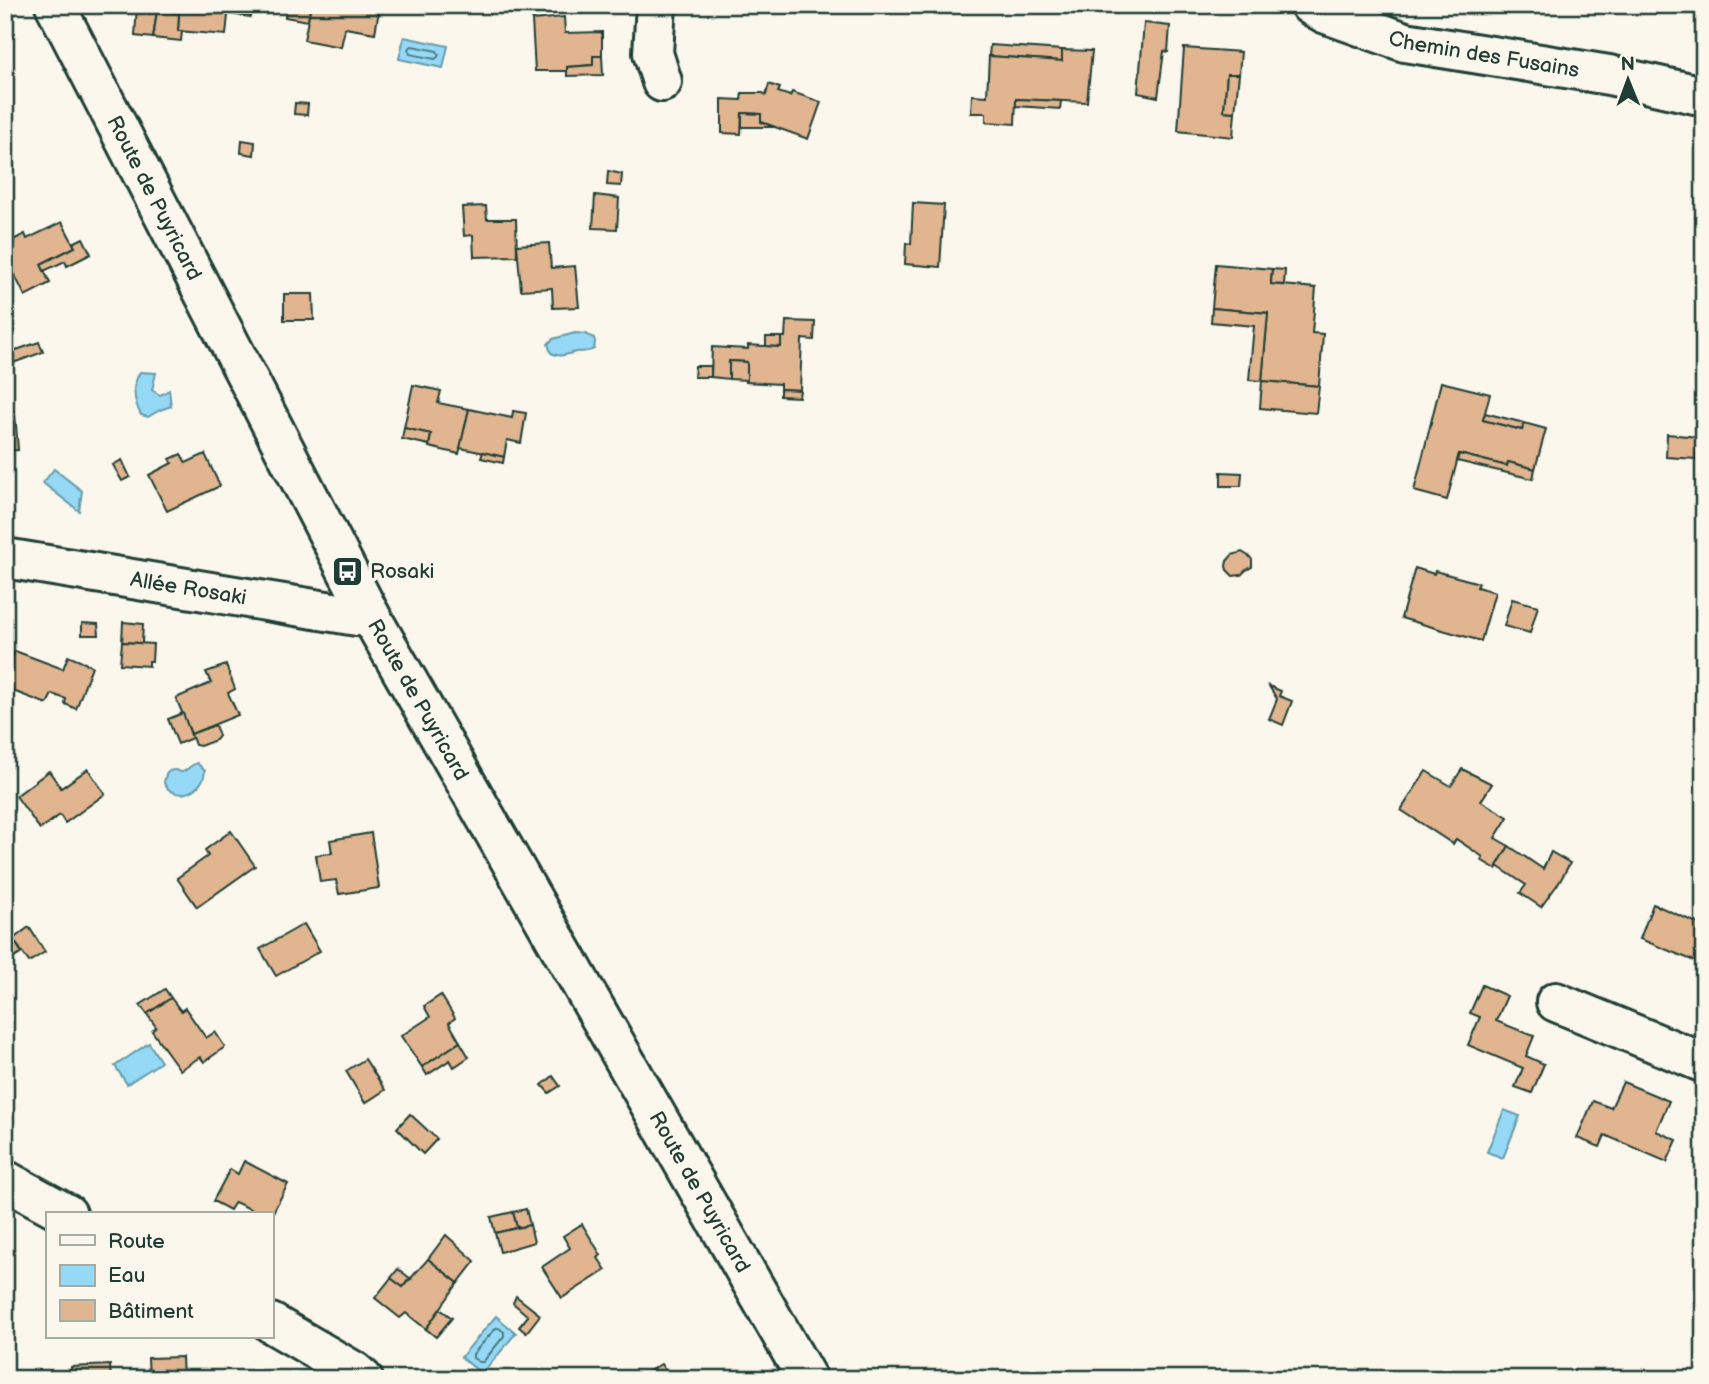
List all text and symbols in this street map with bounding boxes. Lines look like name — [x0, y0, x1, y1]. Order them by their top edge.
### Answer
street label: Chemin des Fusains — [1385, 25, 1581, 83]
north arrow — [1594, 46, 1664, 116]
text: N — [1620, 53, 1635, 76]
street label: Route de Puyricard — [101, 112, 207, 285]
bus stop icon: Rosaki — [330, 554, 364, 588]
place label: Rosaki — [370, 559, 434, 584]
street label: Allée Rosaki — [129, 567, 248, 611]
street label: Route de Puyricard — [362, 615, 474, 785]
street label: Route de Puyricard — [644, 1107, 755, 1277]
legend — [46, 1212, 273, 1338]
text: Route — [108, 1229, 165, 1254]
text: Eau — [108, 1263, 145, 1288]
text: Bâtiment — [108, 1299, 194, 1324]

